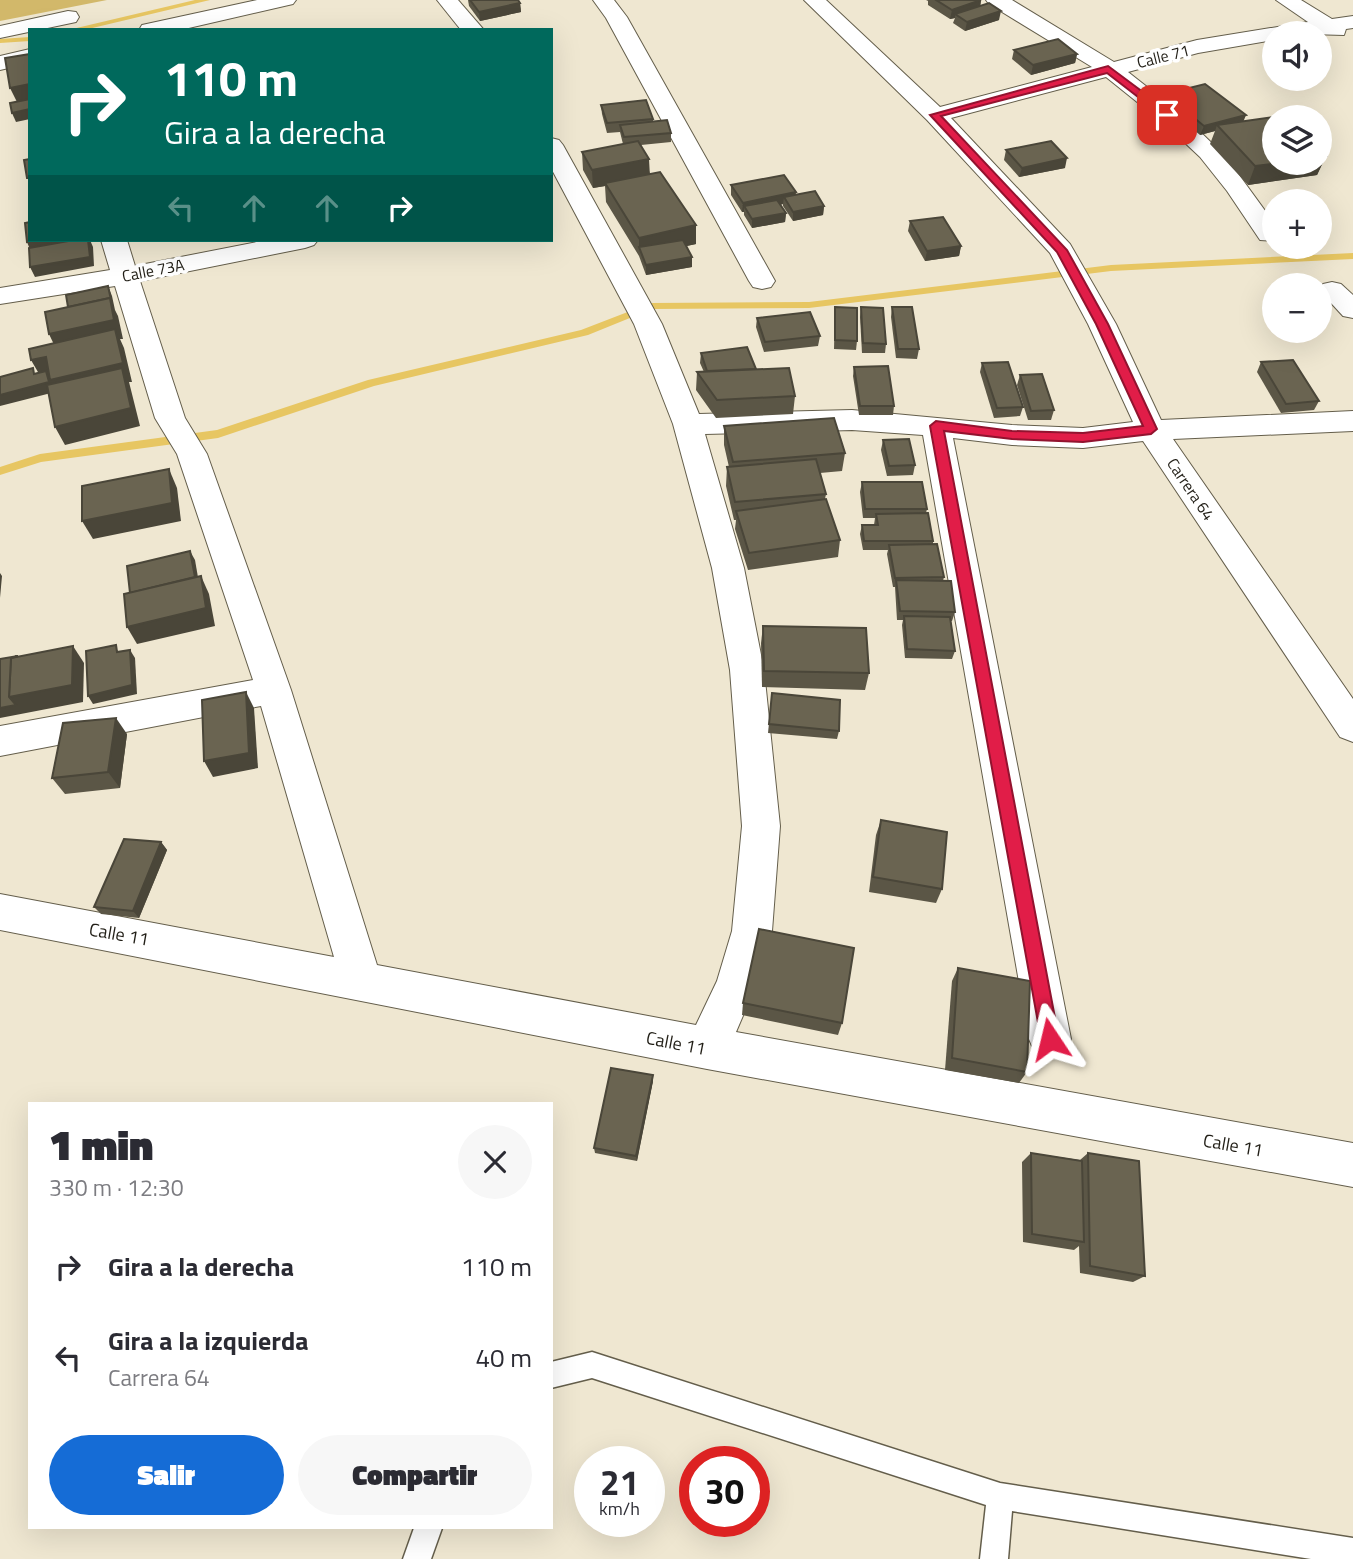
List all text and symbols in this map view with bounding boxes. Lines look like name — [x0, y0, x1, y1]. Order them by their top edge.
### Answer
map controls — [1262, 21, 1332, 343]
button: sound — [1262, 21, 1332, 91]
street label: Calle 71 — [1134, 38, 1192, 74]
text: 110 m — [164, 40, 298, 115]
icon: right — [49, 56, 140, 147]
pin — [1137, 85, 1197, 145]
icon: arrive — [1148, 96, 1186, 134]
button: layers — [1262, 105, 1332, 175]
text: Gira a la derecha — [164, 108, 386, 156]
icon: left — [162, 189, 200, 227]
icon: ahead — [235, 189, 273, 227]
icon: ahead — [308, 189, 346, 227]
icon: right — [381, 189, 419, 227]
button: + — [1262, 189, 1332, 259]
street label: Calle 73A — [120, 252, 187, 288]
button: − — [1262, 273, 1332, 343]
street label: Carrera 64 — [1161, 453, 1221, 525]
street label: Calle 11 — [87, 915, 151, 953]
position arrow — [1013, 1002, 1087, 1076]
street label: Calle 11 — [644, 1024, 708, 1062]
text: 1 min — [49, 1112, 153, 1176]
button: close — [458, 1125, 532, 1199]
street label: Calle 11 — [1201, 1126, 1265, 1164]
text: 330 m · 12:30 — [49, 1170, 184, 1205]
text: Gira a la derecha — [108, 1247, 294, 1286]
text: 110 m — [461, 1247, 532, 1286]
icon: right — [49, 1248, 87, 1286]
text: Gira a la izquierda — [108, 1321, 309, 1360]
text: 40 m — [475, 1338, 532, 1377]
icon: left — [49, 1339, 87, 1377]
text: Carrera 64 — [108, 1360, 210, 1395]
button: Salir — [49, 1435, 284, 1515]
button: Compartir — [298, 1435, 532, 1515]
speed limit sign: 30 — [679, 1446, 770, 1537]
text: 21 — [600, 1455, 639, 1509]
text: km/h — [599, 1495, 640, 1522]

